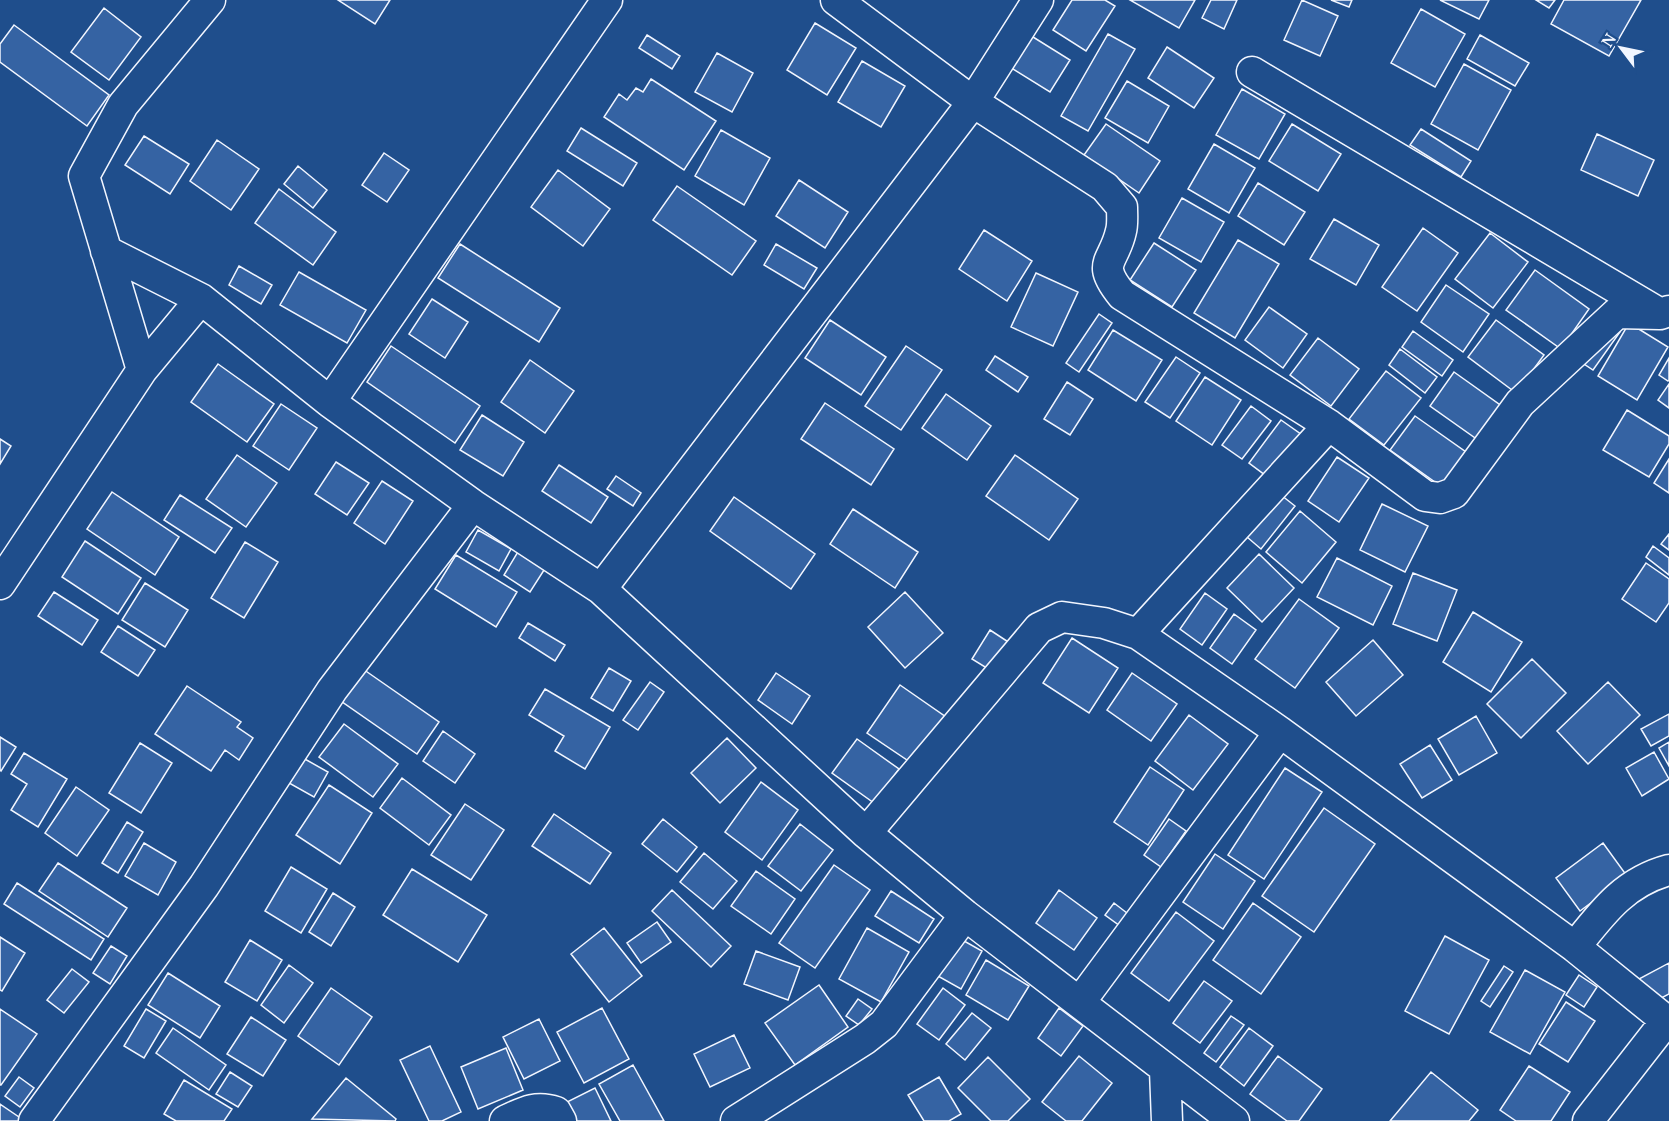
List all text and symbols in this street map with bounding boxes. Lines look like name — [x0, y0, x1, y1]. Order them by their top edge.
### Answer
north arrow — [1591, 18, 1651, 78]
text: N — [1596, 29, 1621, 51]

